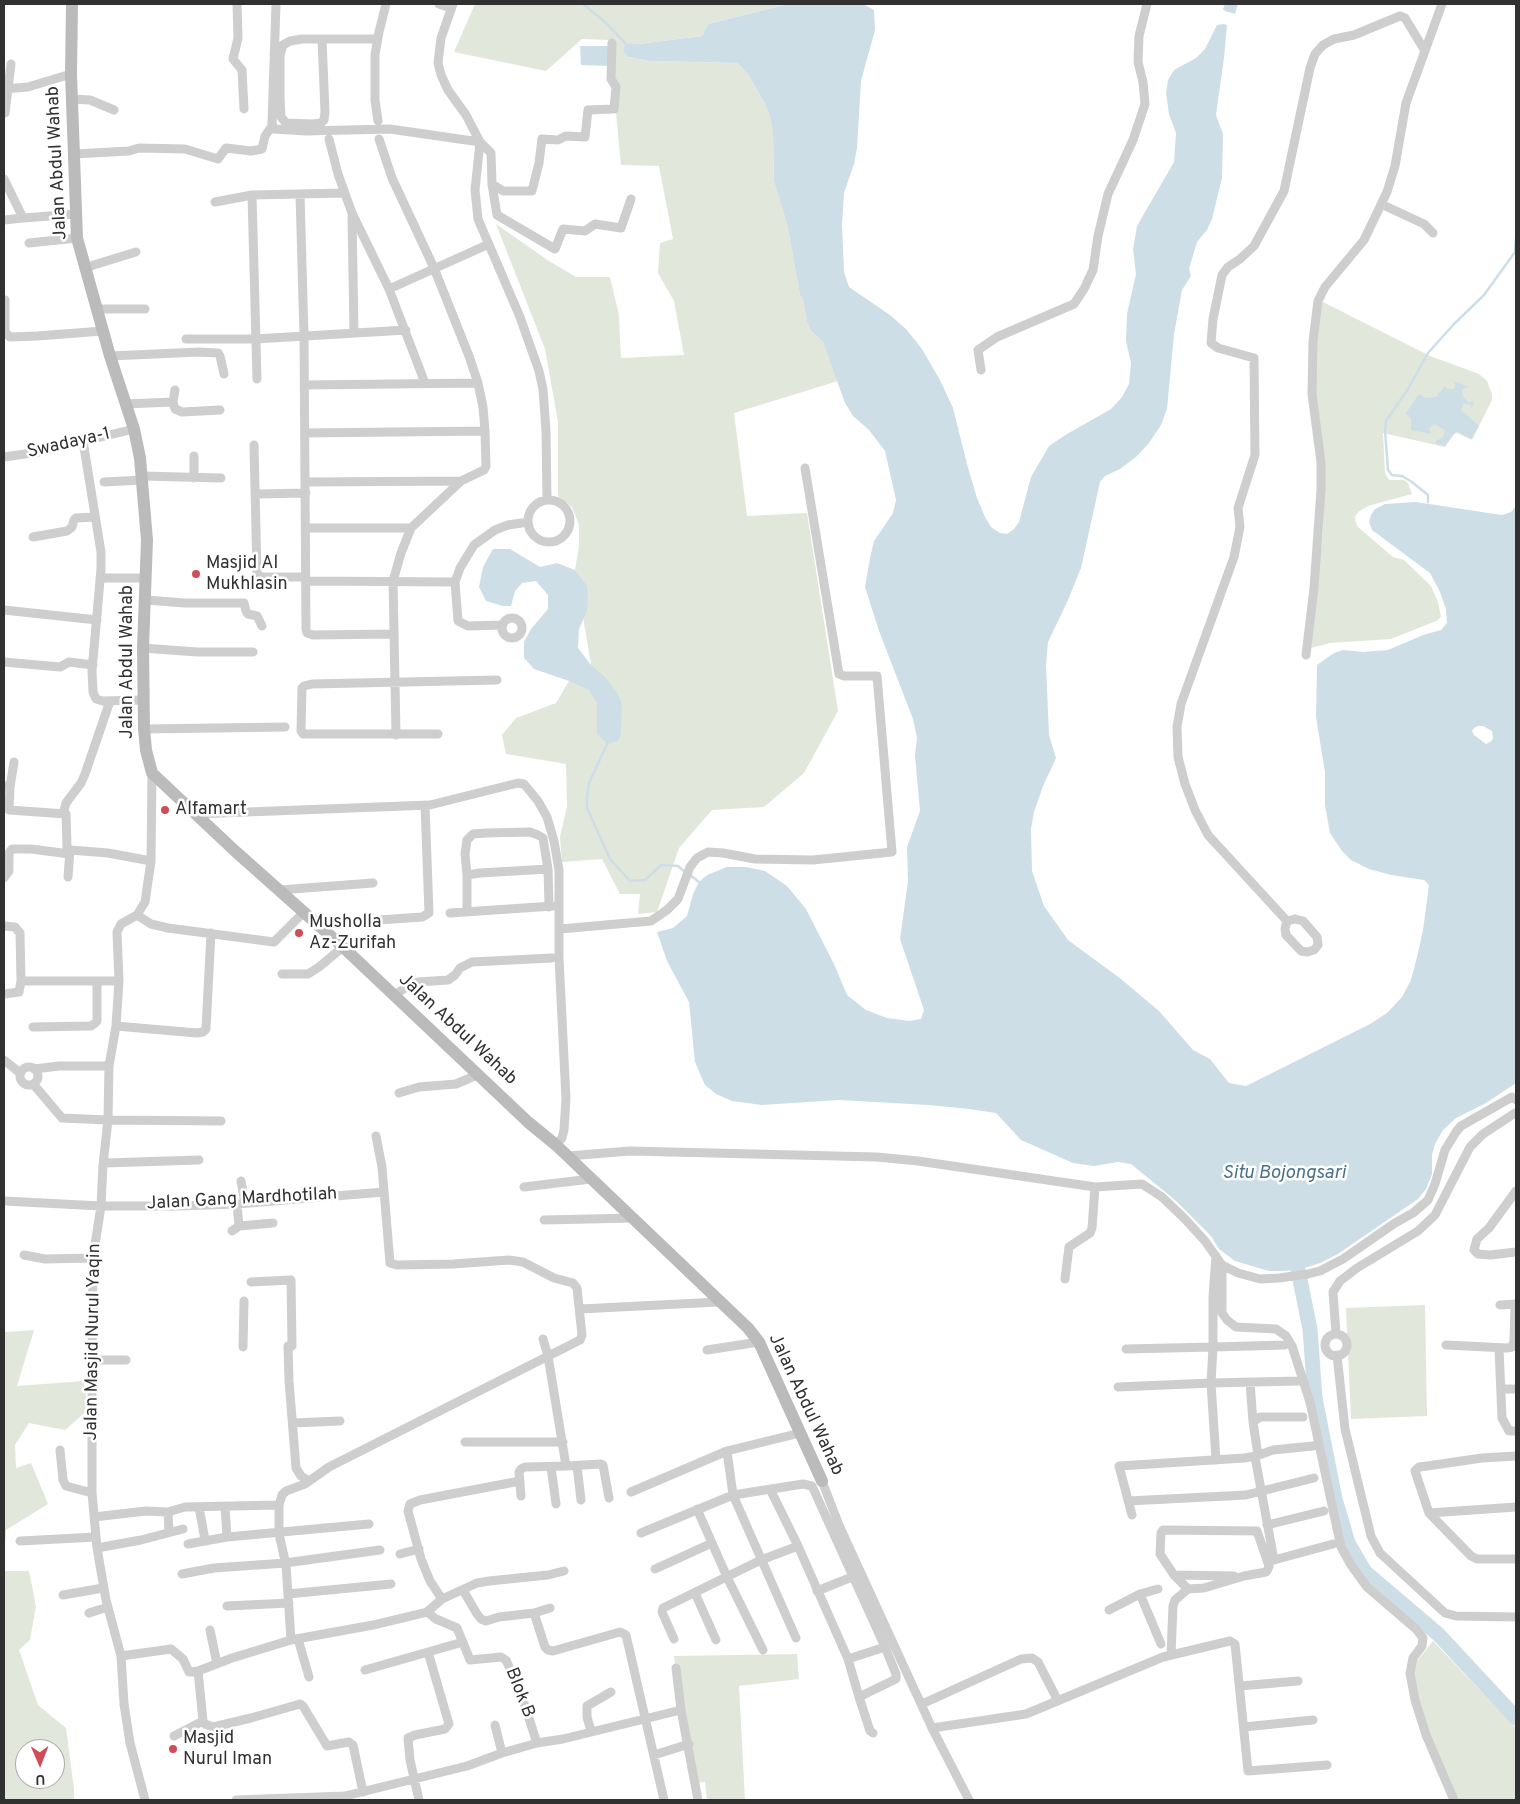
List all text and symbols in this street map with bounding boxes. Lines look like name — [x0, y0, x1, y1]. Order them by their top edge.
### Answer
street label: Jalan Abdul Wahab — [43, 86, 73, 240]
street label: Swadaya-1 — [25, 424, 113, 464]
place label: Masjid Al Mukhlasin — [206, 553, 288, 596]
marker: Masjid Al Mukhlasin — [190, 568, 202, 580]
street label: Jalan Abdul Wahab — [117, 585, 139, 739]
place label: Alfamart — [175, 799, 247, 821]
marker: Alfamart — [159, 804, 171, 816]
place label: Musholla Az-Zurifah — [309, 912, 396, 954]
marker: Musholla Az-Zurifah — [293, 927, 305, 939]
street label: Jalan Abdul Wahab — [393, 970, 521, 1090]
water label: Situ Bojongsari — [1222, 1163, 1346, 1185]
street label: Jalan Gang Mardhotilah — [146, 1184, 338, 1216]
street label: Jalan Masjid Nurul Yaqin — [81, 1243, 107, 1441]
street label: Jalan Abdul Wahab — [763, 1331, 847, 1479]
street label: Blok B — [500, 1665, 538, 1721]
place label: Masjid Nurul Iman — [183, 1728, 272, 1770]
north arrow — [15, 1739, 65, 1789]
marker: Masjid Nurul Iman — [167, 1743, 179, 1755]
text: U — [35, 1770, 45, 1787]

